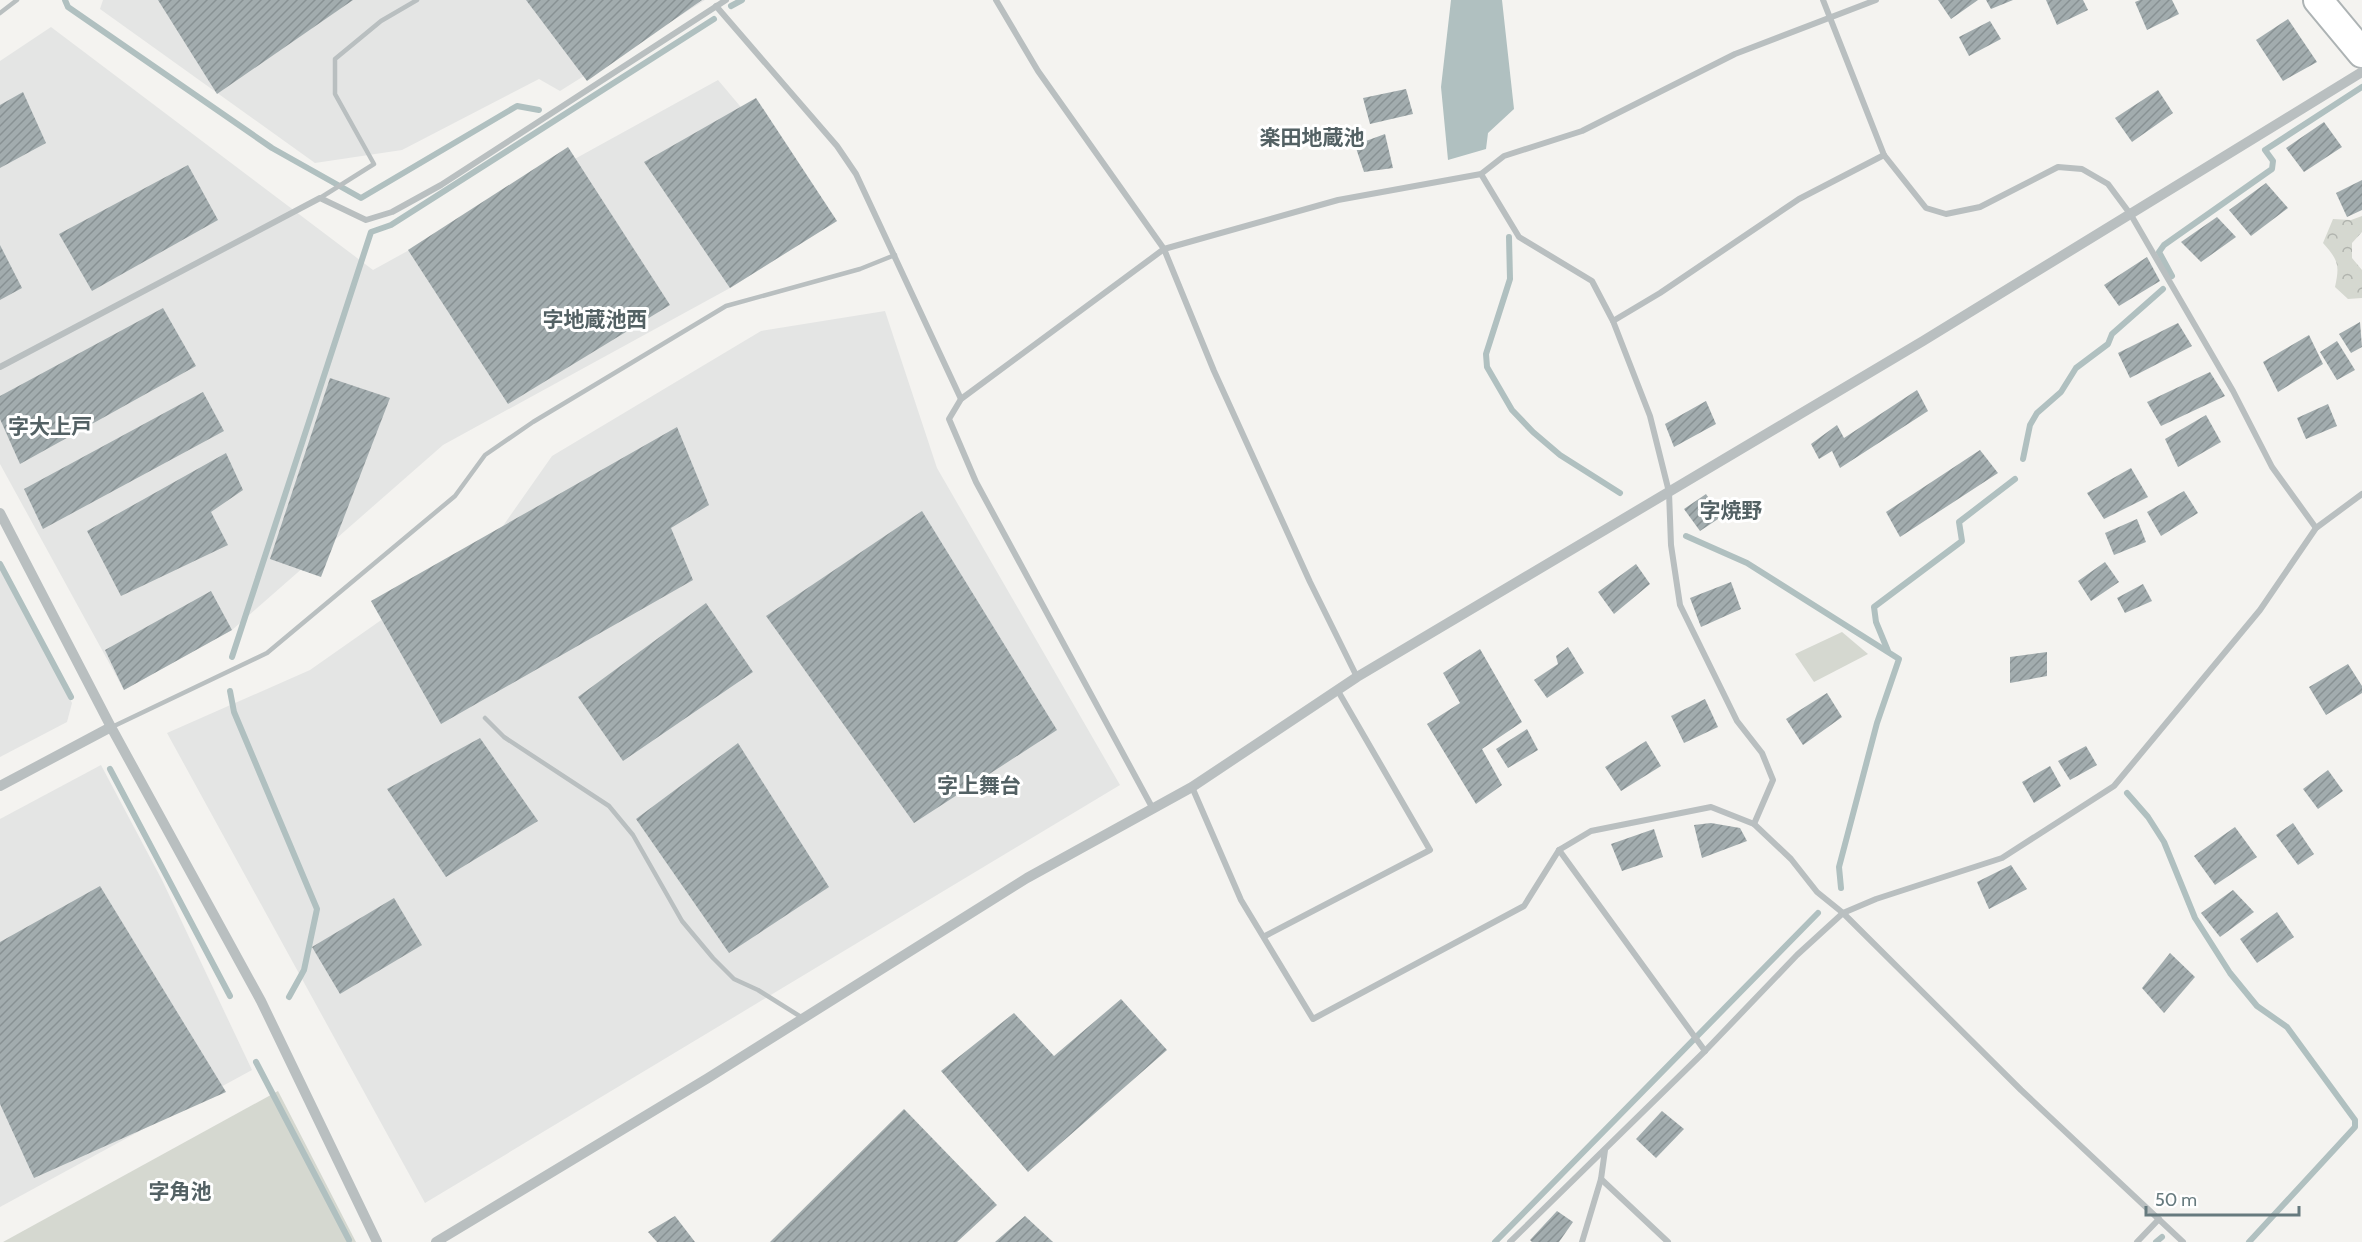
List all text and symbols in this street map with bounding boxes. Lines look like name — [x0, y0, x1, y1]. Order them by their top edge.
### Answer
district label: 楽田地蔵池 — [1260, 125, 1365, 150]
district label: 字地蔵池西 — [543, 307, 648, 332]
district label: 字大上戸 — [8, 414, 92, 439]
district label: 字焼野 — [1700, 498, 1763, 523]
district label: 字上舞台 — [937, 773, 1021, 798]
district label: 字角池 — [149, 1179, 212, 1204]
scale bar — [2146, 1179, 2299, 1217]
text: 50 m — [2155, 1189, 2197, 1211]

